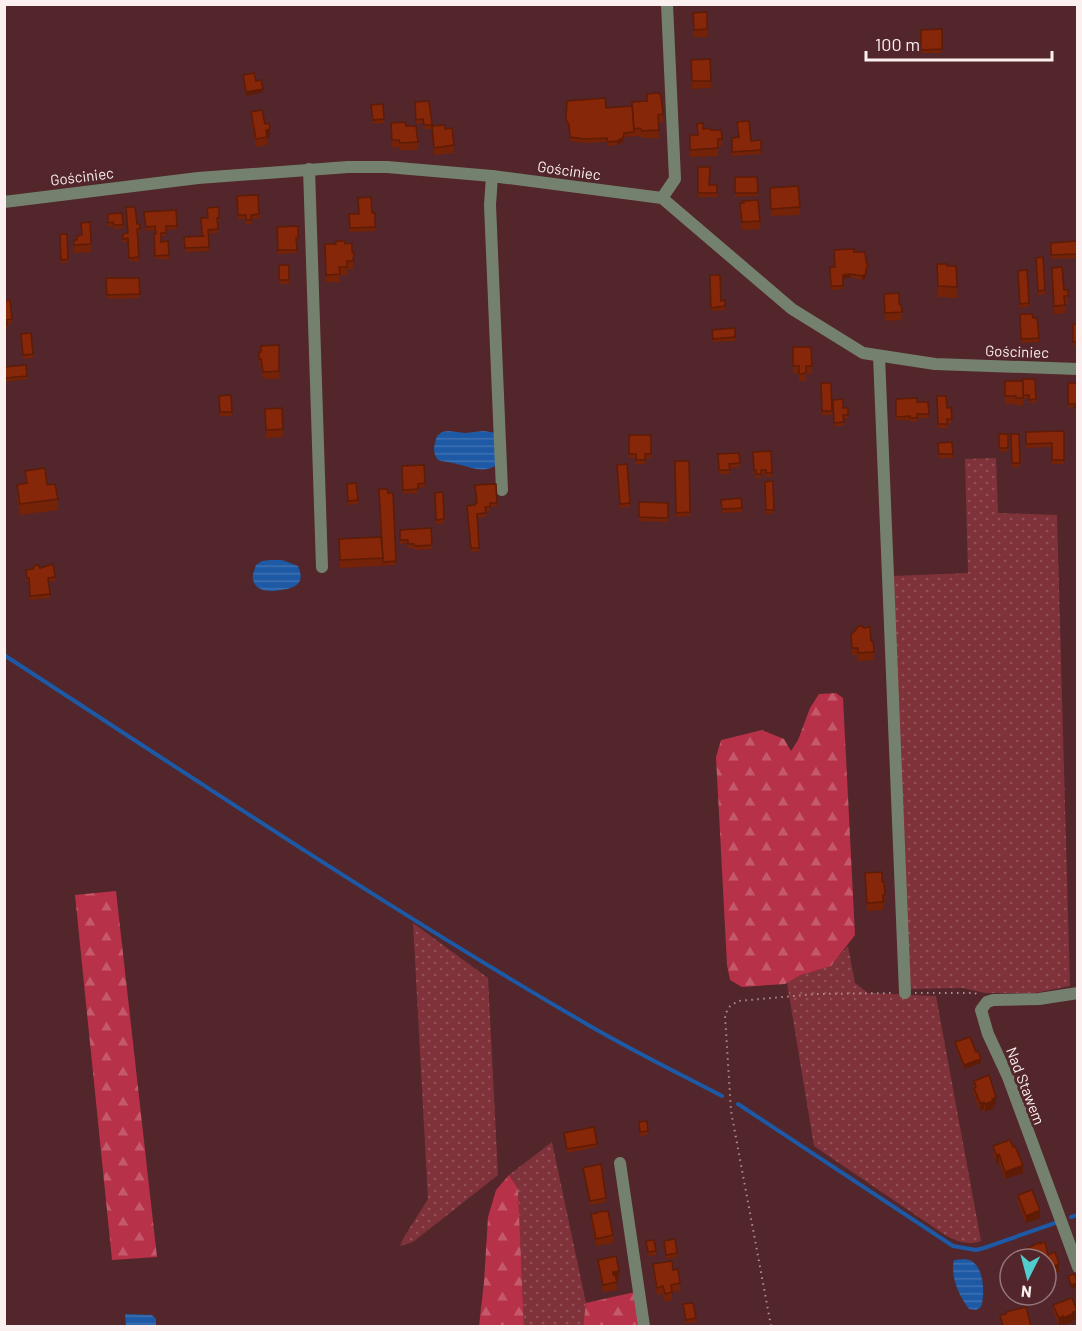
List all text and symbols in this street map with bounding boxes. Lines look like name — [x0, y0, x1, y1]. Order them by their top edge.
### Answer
scale bar — [866, 24, 1052, 62]
text: 100 m — [875, 33, 920, 55]
street label: Gościniec — [536, 157, 602, 183]
street label: Gościniec — [49, 163, 115, 189]
street label: Gościniec — [985, 341, 1049, 361]
street label: Nad Stawem — [1003, 1044, 1049, 1127]
north arrow — [998, 1247, 1058, 1307]
text: N — [1020, 1282, 1033, 1302]

